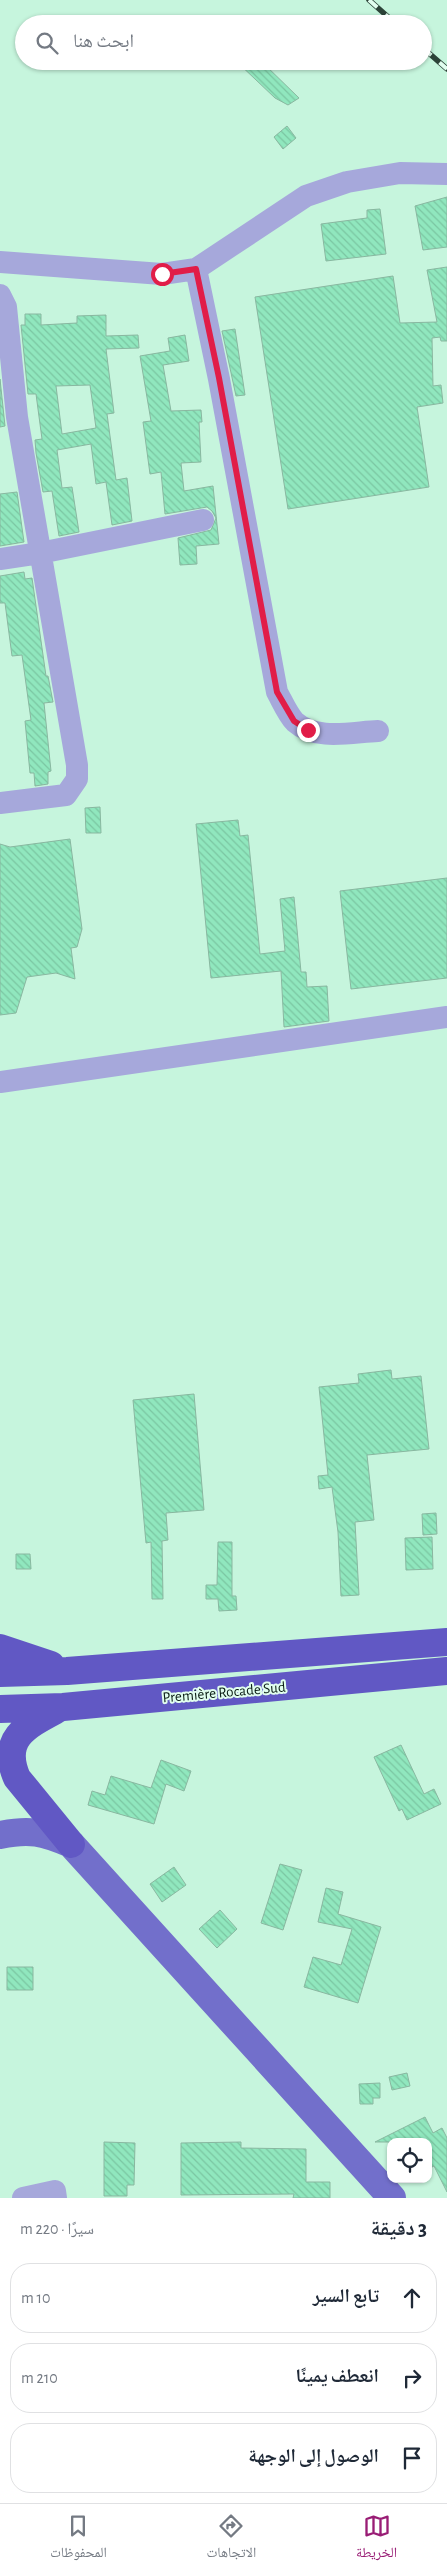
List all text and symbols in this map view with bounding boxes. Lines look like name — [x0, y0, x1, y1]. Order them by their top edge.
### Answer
search box — [15, 15, 432, 70]
icon: search — [33, 29, 61, 57]
text: ابحث هنا — [73, 32, 134, 51]
route start — [151, 263, 174, 286]
route end — [297, 719, 320, 742]
street label: Première Rocade Sud — [162, 1680, 286, 1705]
map controls — [387, 2138, 432, 2183]
button: locate — [387, 2138, 432, 2183]
text: 3 دقيقة — [371, 2218, 427, 2239]
text: سيرًا · 220 m — [20, 2221, 94, 2237]
icon: ahead — [398, 2284, 426, 2312]
text: تابع السير — [313, 2287, 379, 2306]
text: 10 m — [21, 2290, 50, 2306]
icon: right — [398, 2364, 426, 2392]
text: انعطف يمينًا — [296, 2367, 379, 2386]
text: 210 m — [21, 2370, 58, 2386]
icon: arrive — [398, 2444, 426, 2472]
text: الوصول إلى الوجهة — [248, 2447, 379, 2466]
tab: المحفوظات — [50, 2512, 107, 2566]
tab: الاتجاهات — [207, 2512, 256, 2566]
tab: الخريطة — [356, 2512, 397, 2566]

